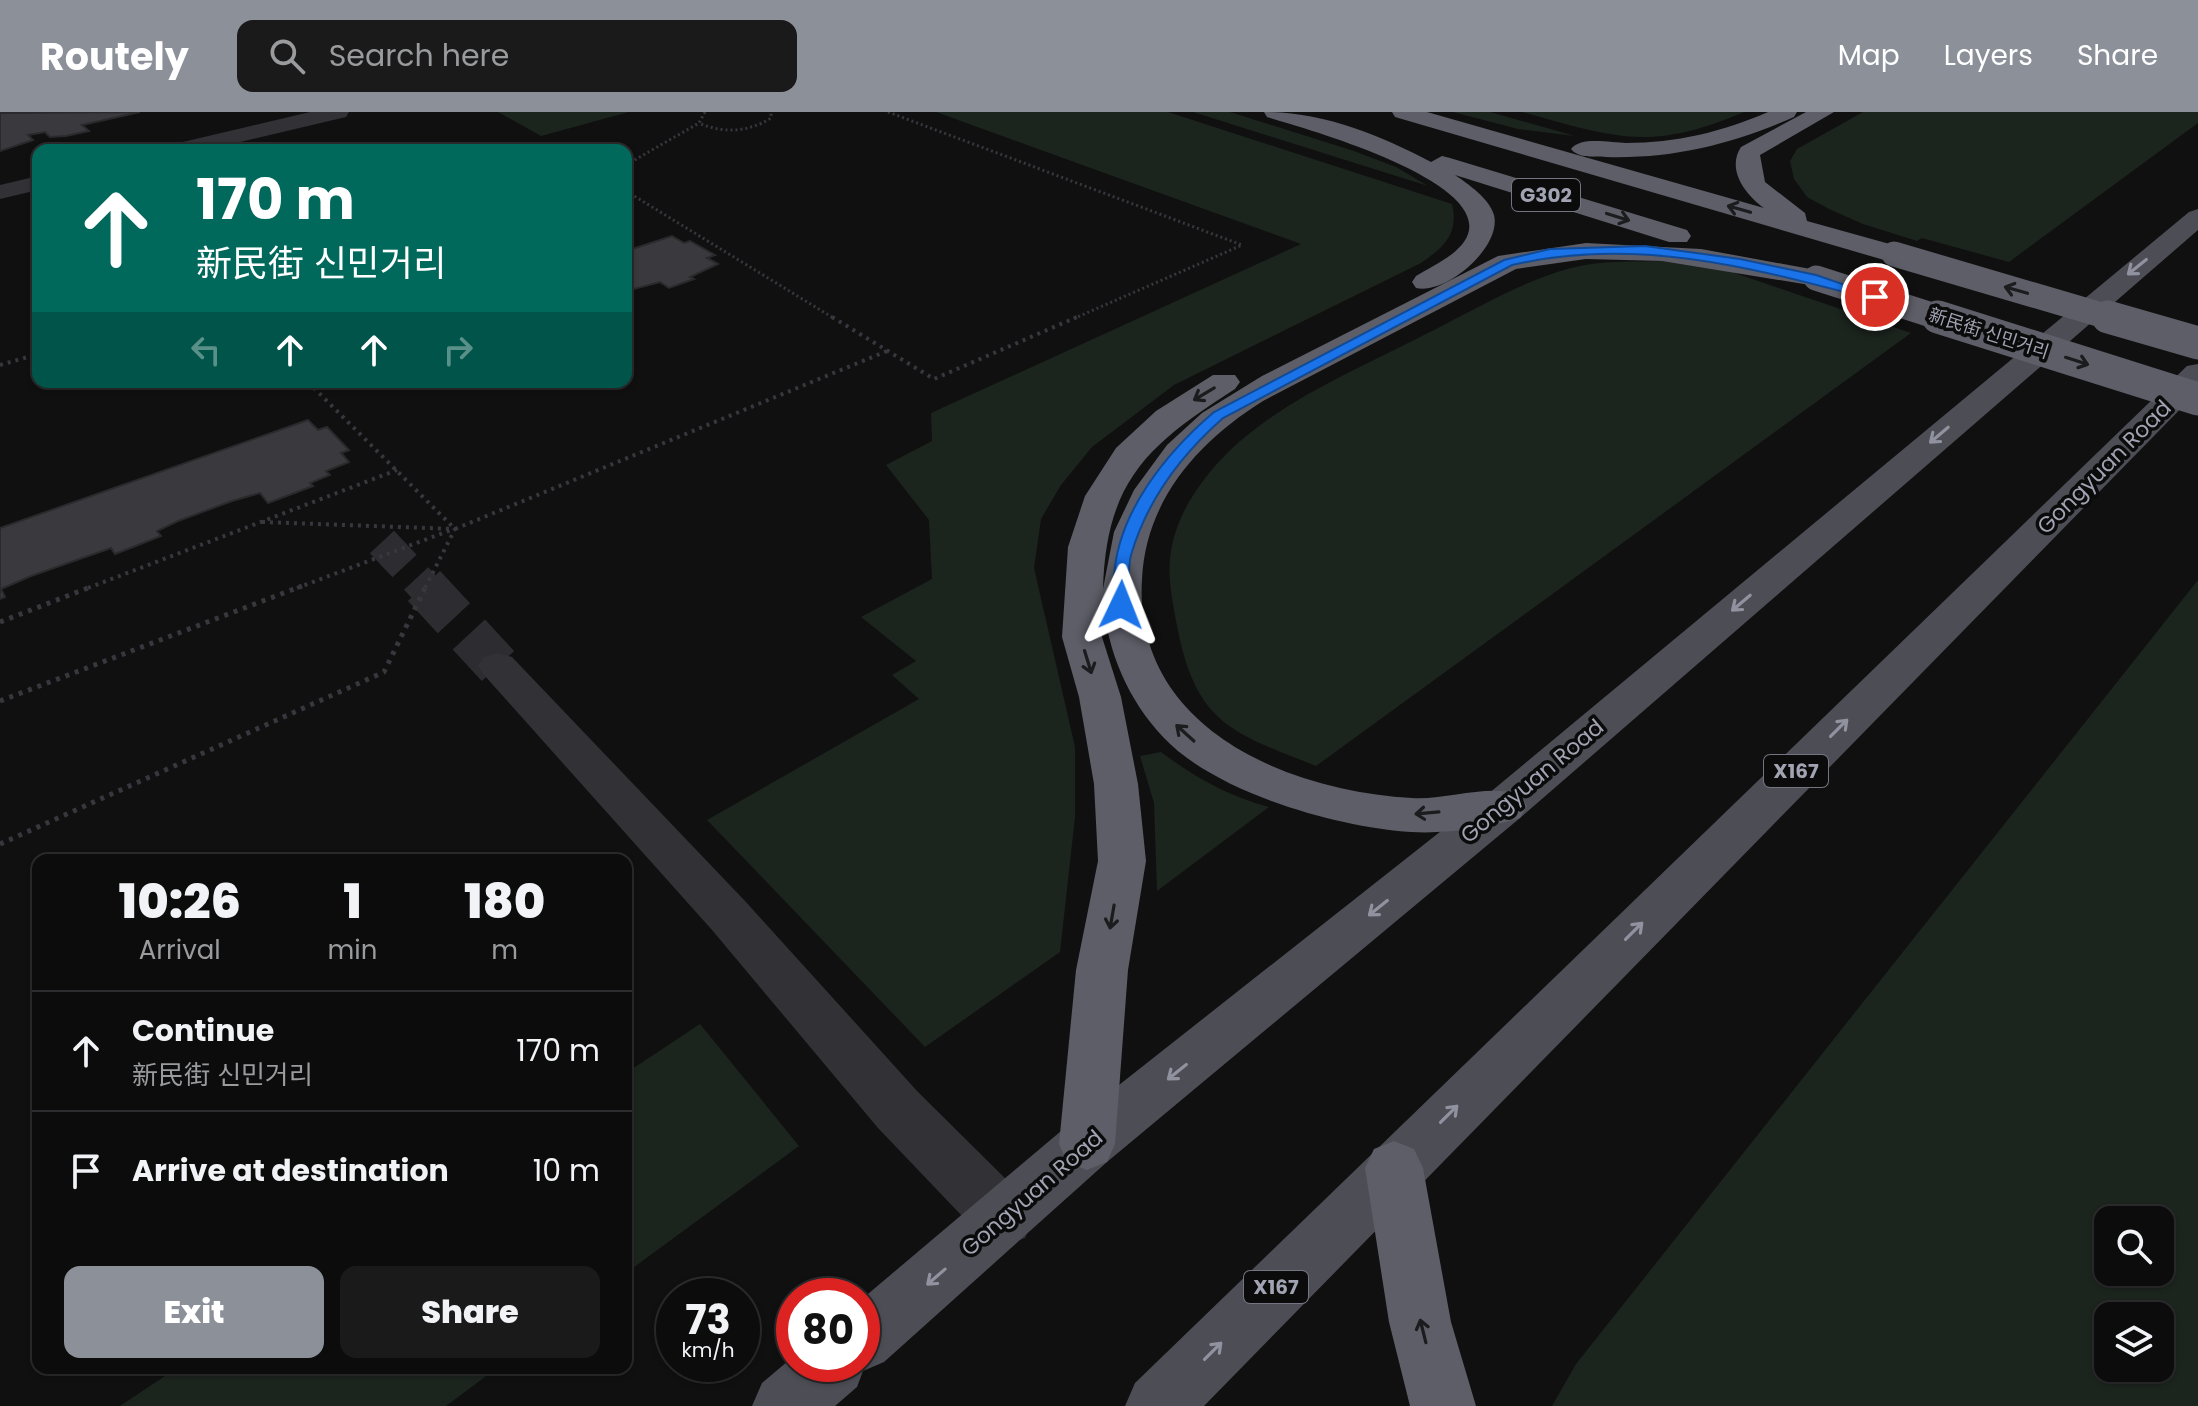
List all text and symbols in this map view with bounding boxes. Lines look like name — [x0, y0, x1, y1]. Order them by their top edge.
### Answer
search box — [237, 20, 797, 92]
text: Routely — [40, 30, 189, 83]
icon: search — [265, 34, 309, 78]
text: Search here — [329, 34, 509, 77]
text: Map — [1838, 36, 1900, 75]
text: Layers — [1944, 36, 2033, 75]
text: Share — [2077, 36, 2158, 75]
text: 170 m — [196, 160, 355, 239]
icon: ahead — [64, 176, 168, 280]
road number: G302 — [1512, 179, 1580, 211]
one-way arrow — [1726, 201, 1752, 216]
one-way arrow — [1604, 210, 1630, 225]
text: 新民街 신민거리 — [196, 238, 446, 289]
one-way arrow — [2127, 257, 2148, 275]
pin — [1841, 263, 1909, 331]
icon: arrive — [1853, 275, 1897, 319]
one-way arrow — [2003, 282, 2029, 297]
street label: 新民街 신민거리 — [1926, 302, 2052, 364]
icon: left — [184, 328, 228, 372]
icon: ahead — [268, 328, 312, 372]
icon: ahead — [352, 328, 396, 372]
icon: right — [436, 328, 480, 372]
one-way arrow — [2064, 355, 2089, 369]
one-way arrow — [1193, 386, 1216, 402]
street label: Gongyuan Road — [2030, 393, 2178, 541]
one-way arrow — [1930, 426, 1950, 444]
position arrow — [1079, 563, 1163, 647]
one-way arrow — [1732, 594, 1752, 612]
one-way arrow — [1082, 649, 1096, 674]
street label: Gongyuan Road — [1454, 712, 1610, 850]
one-way arrow — [1829, 719, 1849, 738]
one-way arrow — [1175, 724, 1196, 743]
road number: X167 — [1764, 755, 1828, 787]
one-way arrow — [1414, 806, 1440, 821]
text: 10:26 — [119, 868, 241, 935]
text: 1 — [343, 868, 362, 935]
text: 180 — [464, 868, 545, 935]
one-way arrow — [1368, 899, 1389, 916]
one-way arrow — [1103, 904, 1118, 930]
one-way arrow — [1624, 922, 1643, 941]
text: Arrival — [139, 932, 221, 968]
text: min — [328, 932, 377, 968]
text: m — [491, 932, 518, 968]
text: Continue — [132, 1009, 274, 1052]
icon: ahead — [64, 1029, 108, 1073]
text: 170 m — [516, 1029, 600, 1072]
text: 新民街 신민거리 — [132, 1057, 313, 1093]
one-way arrow — [1166, 1062, 1187, 1080]
one-way arrow — [1439, 1104, 1459, 1123]
street label: Gongyuan Road — [954, 1123, 1110, 1263]
icon: arrive — [64, 1149, 108, 1193]
text: Arrive at destination — [132, 1149, 449, 1192]
text: 10 m — [533, 1149, 600, 1192]
map controls — [2094, 1206, 2174, 1382]
button: search — [2094, 1206, 2174, 1286]
button: Exit — [64, 1266, 324, 1358]
button: Share — [340, 1266, 600, 1358]
one-way arrow — [927, 1267, 947, 1285]
road number: X167 — [1244, 1271, 1308, 1303]
speed limit sign: 80 — [776, 1278, 880, 1382]
text: 73 — [685, 1292, 731, 1348]
button: layers — [2094, 1302, 2174, 1382]
one-way arrow — [1414, 1318, 1429, 1344]
text: km/h — [681, 1336, 735, 1364]
one-way arrow — [1203, 1342, 1222, 1361]

